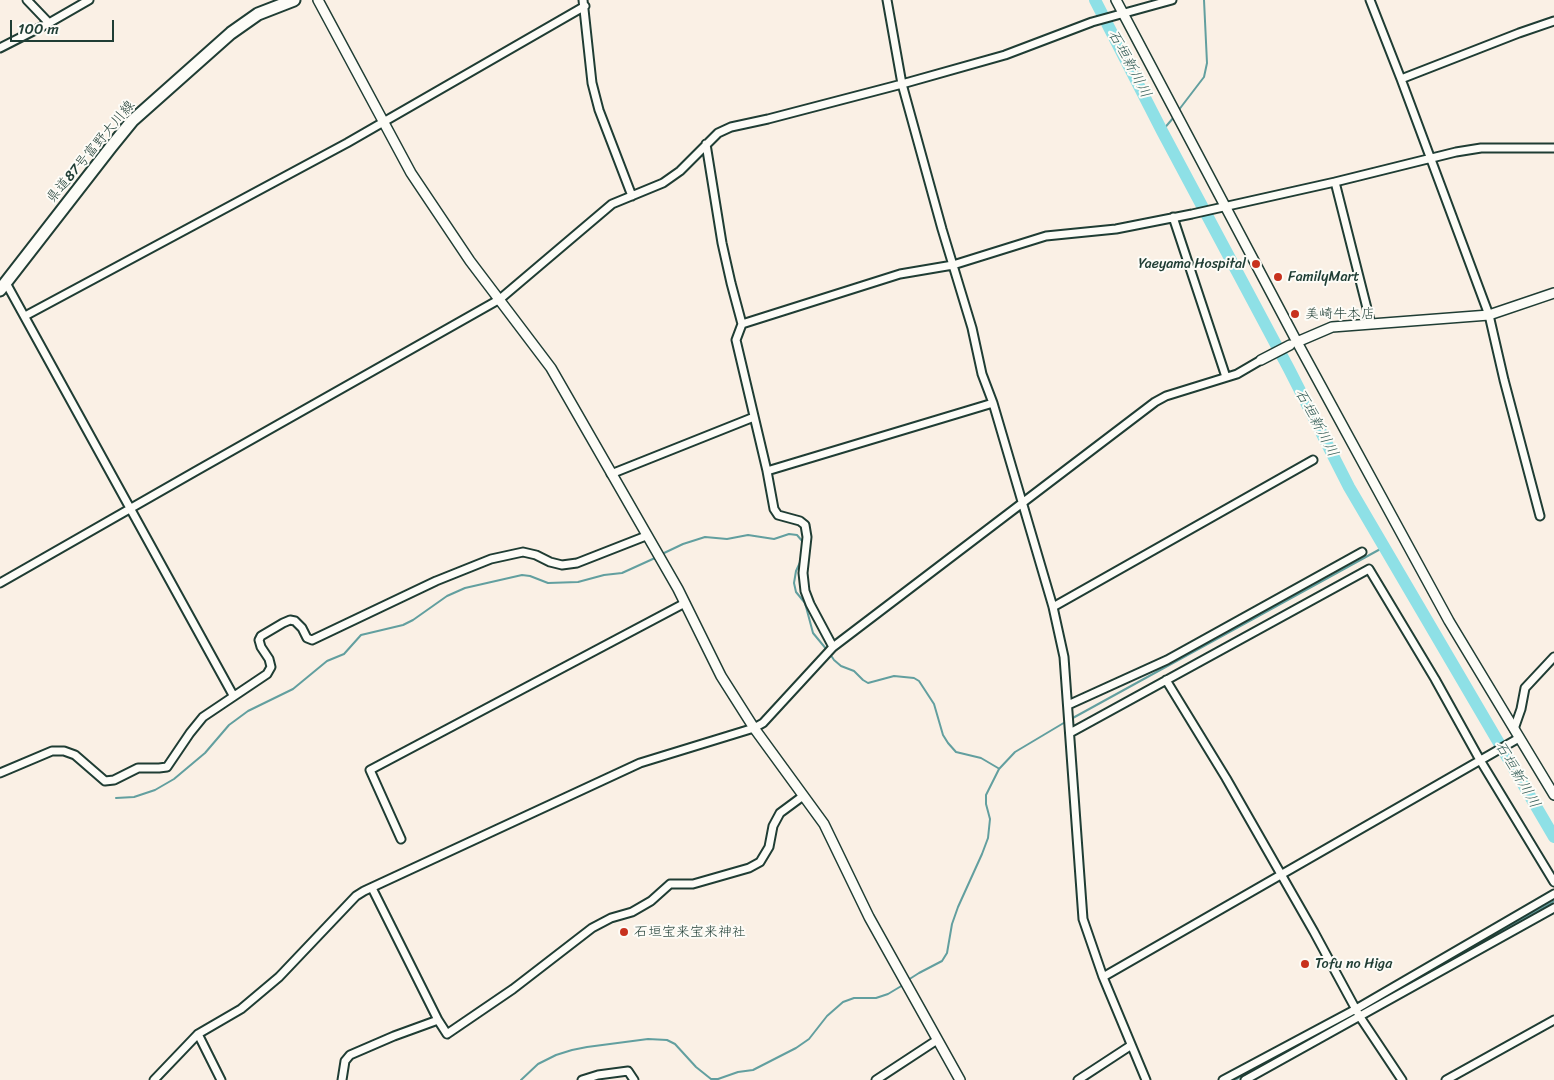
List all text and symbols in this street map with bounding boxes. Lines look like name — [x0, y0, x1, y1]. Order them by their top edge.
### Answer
scale bar — [12, 10, 116, 42]
text: 100 m — [18, 16, 59, 42]
water label: 石垣新川川 — [1103, 27, 1155, 101]
street label: 県道87号富野大川線 — [43, 97, 139, 207]
place label: Yaeyama Hospital — [1138, 256, 1246, 272]
marker: Yaeyama Hospital — [1250, 258, 1262, 270]
place label: FamilyMart — [1288, 269, 1359, 285]
marker: FamilyMart — [1272, 271, 1284, 283]
place label: 美崎牛本店 — [1305, 306, 1375, 322]
marker: 美崎牛本店 — [1289, 308, 1301, 320]
water label: 石垣新川川 — [1290, 386, 1342, 460]
water label: 石垣新川川 — [1490, 738, 1544, 812]
place label: 石垣宝来宝来神社 — [634, 924, 746, 940]
marker: 石垣宝来宝来神社 — [618, 926, 630, 938]
place label: Tofu no Higa — [1315, 956, 1392, 972]
marker: Tofu no Higa — [1299, 958, 1311, 970]

